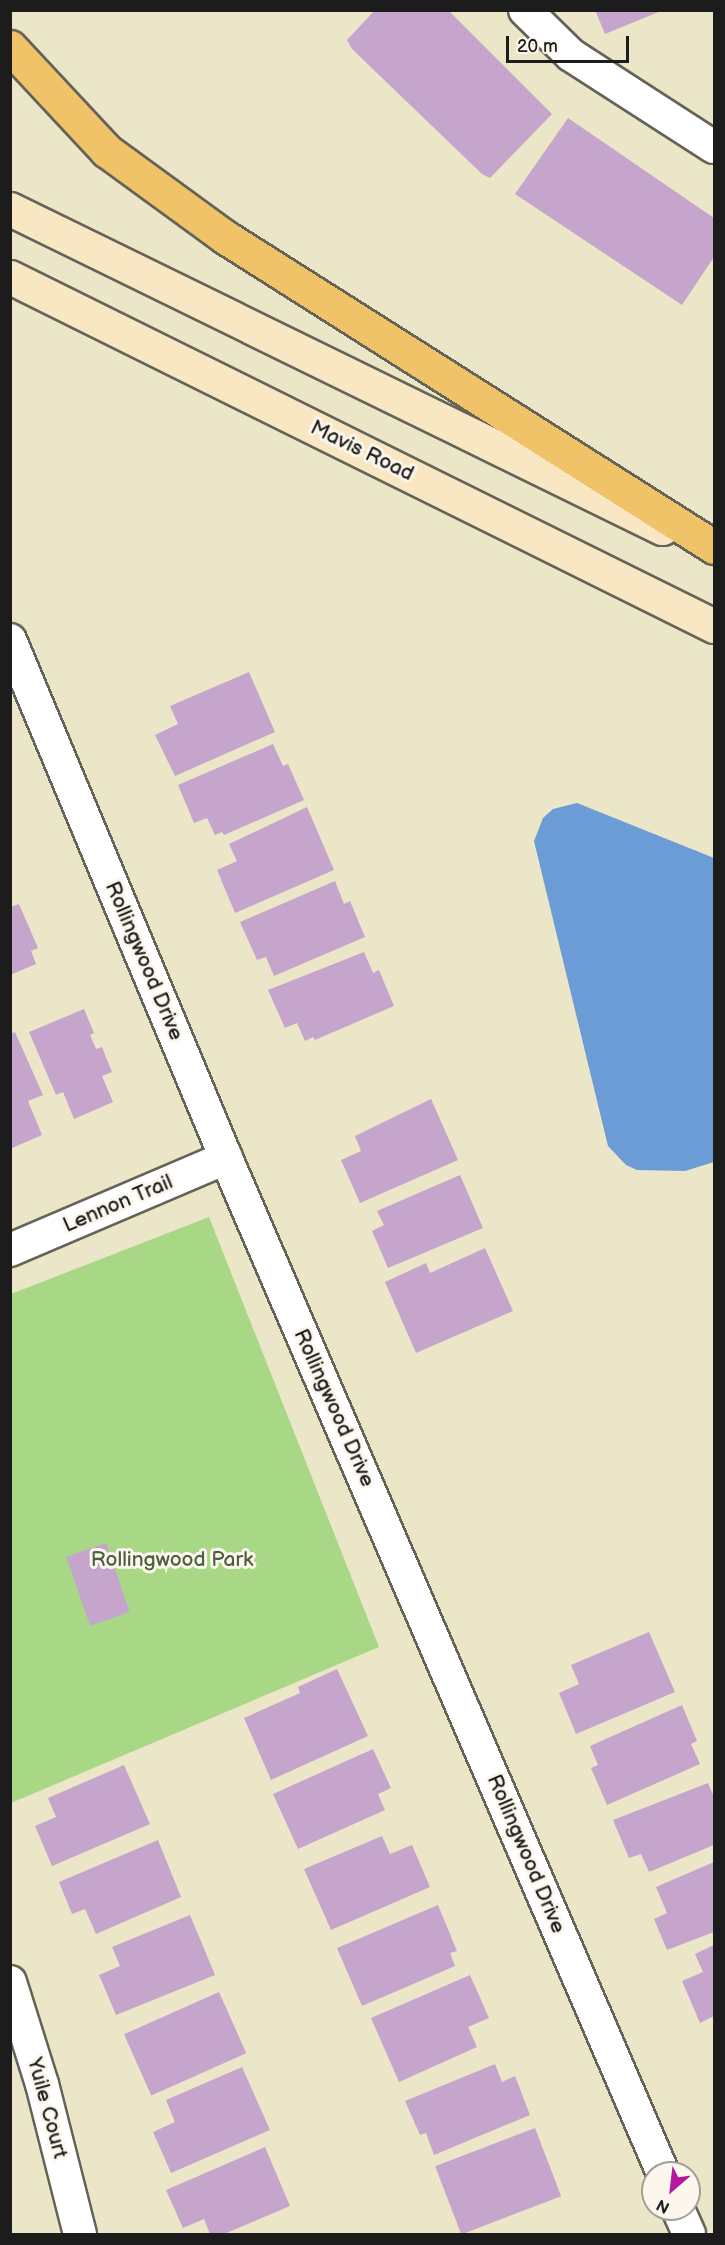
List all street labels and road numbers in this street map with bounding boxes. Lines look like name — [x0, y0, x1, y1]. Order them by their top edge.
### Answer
street label: Mavis Road — [306, 415, 418, 487]
street label: Rollingwood Drive — [99, 878, 189, 1044]
street label: Lennon Trail — [59, 1169, 177, 1239]
street label: Rollingwood Drive — [288, 1325, 380, 1491]
street label: Rollingwood Drive — [481, 1771, 571, 1937]
street label: Yuile Court — [21, 2055, 73, 2161]

